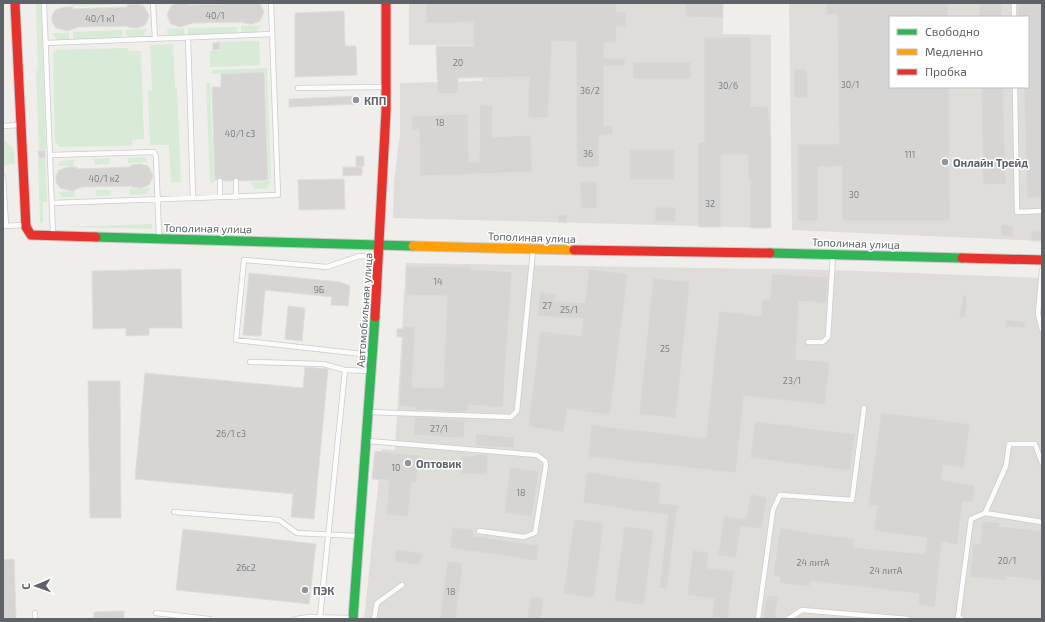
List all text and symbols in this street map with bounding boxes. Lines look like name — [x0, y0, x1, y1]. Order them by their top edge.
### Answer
house number: 40/1 — [205, 10, 225, 21]
house number: 40/1 к1 — [85, 13, 115, 24]
legend — [889, 16, 1029, 88]
text: Свободно — [925, 24, 980, 38]
text: Медленно — [925, 44, 983, 58]
house number: 20 — [453, 57, 463, 68]
text: Пробка — [925, 64, 967, 78]
house number: 30/1 — [841, 79, 859, 90]
house number: 30/6 — [718, 80, 738, 91]
house number: 36/2 — [580, 85, 600, 96]
place label: КПП — [364, 94, 386, 107]
marker: КПП — [351, 95, 361, 105]
house number: 18 — [435, 117, 445, 128]
house number: 40/1 с3 — [225, 128, 255, 139]
house number: 36 — [583, 148, 593, 159]
house number: 111 — [905, 149, 915, 160]
place label: Онлайн Трейд — [953, 156, 1028, 169]
marker: Онлайн Трейд — [940, 157, 950, 167]
house number: 40/1 к2 — [88, 173, 120, 184]
house number: 30 — [849, 189, 859, 200]
house number: 32 — [705, 198, 715, 209]
street label: Тополиная улица — [164, 221, 252, 236]
street label: Тополиная улица — [488, 229, 576, 246]
street label: Тополиная улица — [812, 235, 900, 252]
street label: Автомобильная улица — [353, 252, 375, 368]
house number: 14 — [433, 276, 443, 287]
house number: 9Б — [314, 284, 324, 295]
house number: 27 — [542, 300, 552, 311]
house number: 25/1 — [560, 304, 578, 315]
house number: 25 — [660, 343, 670, 354]
house number: 23/1 — [783, 375, 801, 386]
house number: 27/1 — [430, 423, 448, 434]
house number: 26/1 с3 — [216, 428, 246, 439]
place label: Оптовик — [416, 457, 462, 470]
marker: Оптовик — [403, 458, 413, 468]
house number: 10 — [391, 462, 401, 473]
house number: 18 — [516, 487, 526, 498]
house number: 20/1 — [998, 555, 1016, 566]
house number: 24 литА — [797, 557, 830, 568]
house number: 26с2 — [236, 562, 256, 573]
house number: 24 литА — [870, 565, 903, 576]
north arrow — [16, 566, 56, 606]
text: С — [19, 582, 32, 590]
place label: ПЭК — [313, 584, 334, 597]
marker: ПЭК — [300, 585, 310, 595]
house number: 18 — [446, 586, 456, 597]

